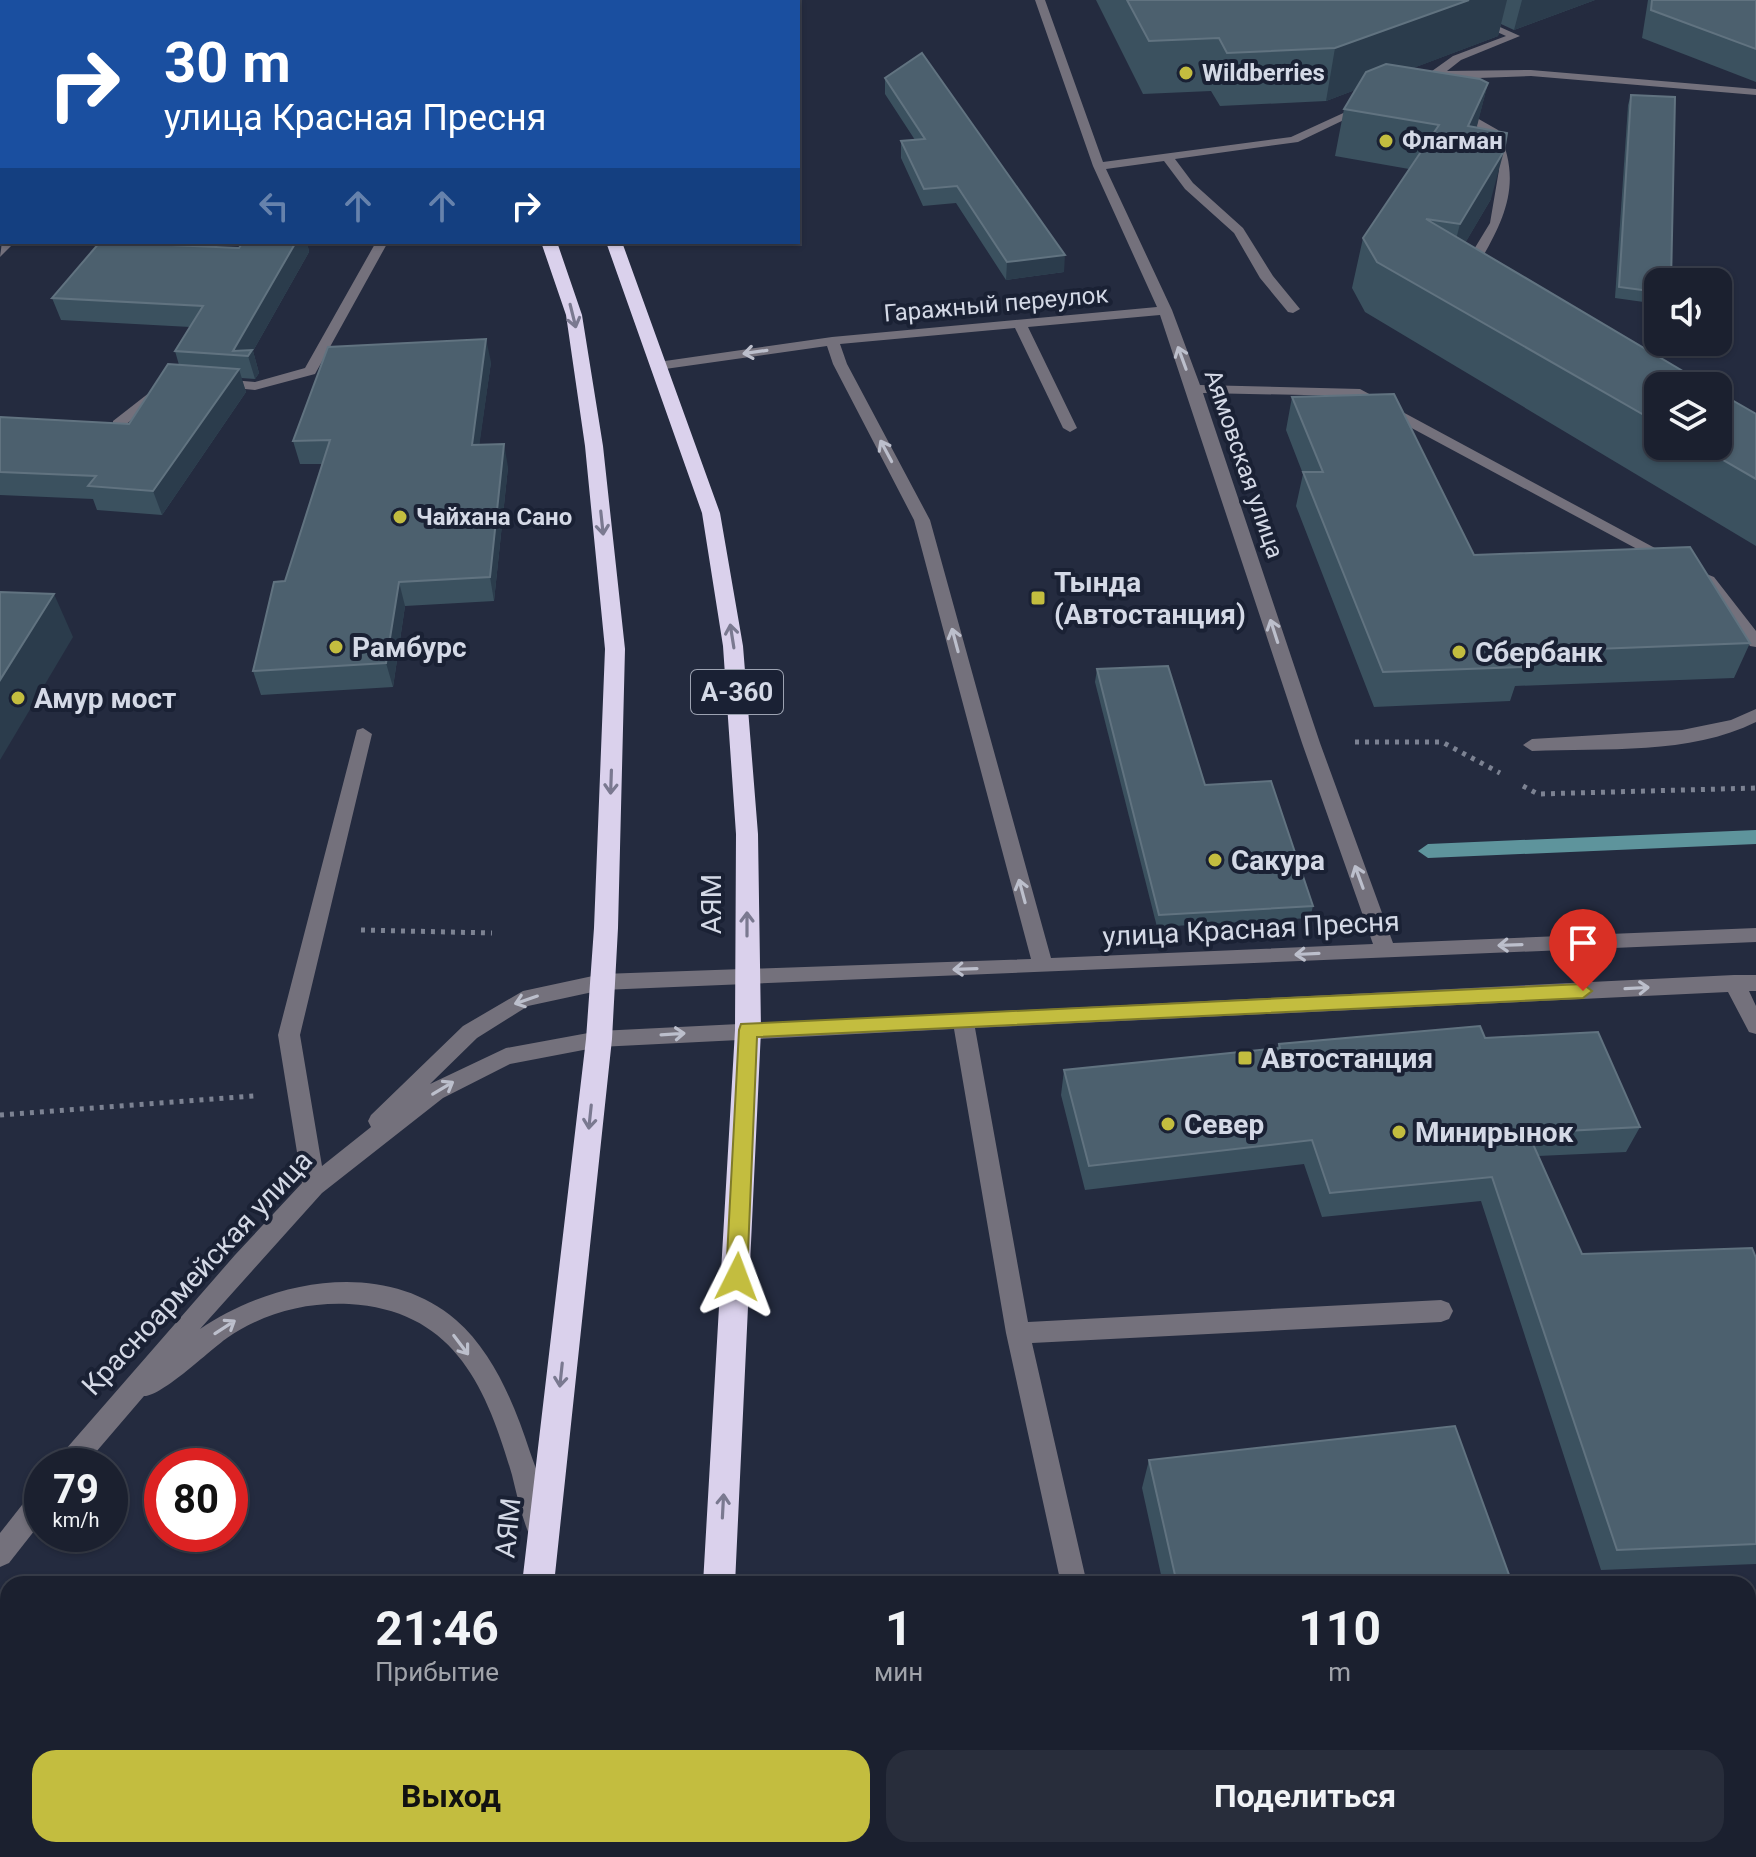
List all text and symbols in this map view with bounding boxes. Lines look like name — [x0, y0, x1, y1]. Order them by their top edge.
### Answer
text: 30 m — [164, 30, 291, 96]
icon: right — [32, 32, 136, 136]
place label: Wildberries — [1202, 59, 1325, 87]
marker: Wildberries — [1177, 64, 1195, 82]
text: улица Красная Пресня — [164, 97, 547, 139]
place label: Флагман — [1402, 127, 1503, 155]
marker: Флагман — [1377, 132, 1395, 150]
icon: left — [252, 184, 296, 228]
icon: ahead — [336, 184, 380, 228]
icon: ahead — [420, 184, 464, 228]
icon: right — [504, 184, 548, 228]
map controls — [1644, 268, 1732, 460]
button: sound — [1644, 268, 1732, 356]
street label: Гаражный переулок — [883, 280, 1109, 328]
one-way arrow — [566, 303, 581, 329]
one-way arrow — [743, 345, 768, 360]
one-way arrow — [1174, 346, 1189, 371]
street label: Аямовская улица — [1199, 366, 1289, 562]
button: layers — [1644, 372, 1732, 460]
one-way arrow — [877, 439, 893, 463]
place label: Чайхана Сано — [416, 503, 572, 531]
marker: Чайхана Сано — [391, 508, 409, 526]
one-way arrow — [594, 509, 609, 536]
place label: Тында (Автостанция) — [1054, 566, 1246, 631]
marker: Тында (Автостанция) — [1029, 589, 1047, 607]
one-way arrow — [1266, 619, 1281, 645]
one-way arrow — [723, 624, 738, 649]
one-way arrow — [946, 628, 961, 654]
place label: Рамбурс — [352, 631, 467, 664]
place label: Сбербанк — [1475, 636, 1603, 669]
marker: Рамбурс — [327, 638, 345, 656]
marker: Сбербанк — [1450, 643, 1468, 661]
road number: А-360 — [691, 670, 783, 714]
place label: Амур мост — [34, 682, 176, 715]
marker: Амур мост — [9, 689, 27, 707]
one-way arrow — [603, 768, 618, 795]
place label: Сакура — [1231, 844, 1325, 877]
marker: Сакура — [1206, 851, 1224, 869]
one-way arrow — [1351, 865, 1365, 890]
street label: АЯМ — [695, 874, 728, 934]
one-way arrow — [1013, 879, 1028, 905]
street label: улица Красная Пресня — [1102, 905, 1400, 953]
pin — [1549, 909, 1617, 991]
one-way arrow — [739, 911, 755, 938]
icon: arrive — [1561, 921, 1605, 965]
one-way arrow — [1497, 938, 1524, 953]
one-way arrow — [1294, 947, 1321, 962]
one-way arrow — [952, 962, 979, 977]
one-way arrow — [1623, 980, 1650, 995]
one-way arrow — [514, 994, 539, 1009]
one-way arrow — [660, 1026, 686, 1041]
place label: Автостанция — [1261, 1042, 1433, 1075]
marker: Автостанция — [1236, 1049, 1254, 1067]
one-way arrow — [431, 1080, 454, 1096]
one-way arrow — [582, 1103, 597, 1129]
place label: Север — [1184, 1108, 1264, 1141]
marker: Север — [1159, 1115, 1177, 1133]
place label: Минирынок — [1415, 1116, 1574, 1149]
marker: Минирынок — [1390, 1123, 1408, 1141]
street label: Красноармейская улица — [75, 1144, 319, 1402]
position arrow — [695, 1235, 779, 1319]
one-way arrow — [213, 1318, 235, 1335]
one-way arrow — [452, 1334, 469, 1355]
one-way arrow — [554, 1361, 569, 1388]
speed limit sign: 80 — [144, 1448, 248, 1552]
text: 79 — [53, 1466, 99, 1513]
one-way arrow — [716, 1493, 731, 1520]
street label: АЯМ — [488, 1496, 528, 1560]
text: km/h — [53, 1508, 99, 1532]
text: 21:46 — [375, 1600, 499, 1657]
text: 1 — [885, 1600, 912, 1657]
text: 110 — [1298, 1600, 1381, 1657]
text: Прибытие — [375, 1657, 499, 1687]
text: мин — [874, 1657, 923, 1687]
text: m — [1328, 1657, 1351, 1687]
button: Выход — [32, 1750, 870, 1842]
button: Поделиться — [886, 1750, 1724, 1842]

